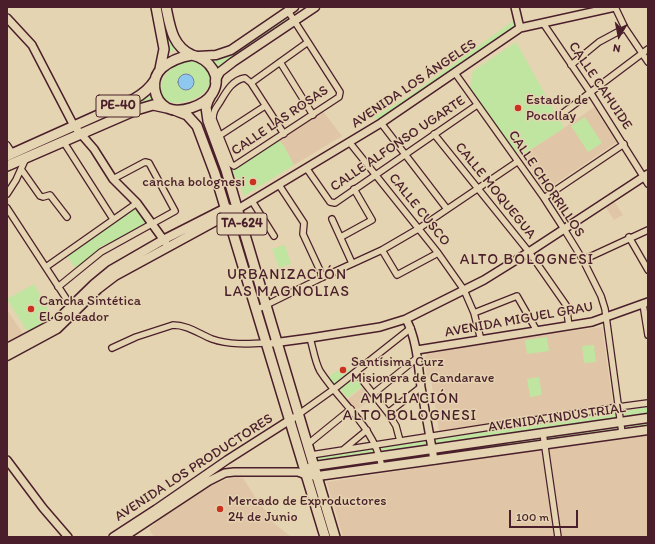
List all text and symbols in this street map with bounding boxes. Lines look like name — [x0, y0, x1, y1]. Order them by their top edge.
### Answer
north arrow — [599, 16, 639, 56]
street label: AVENIDA LOS ÁNGELES — [348, 36, 480, 132]
street label: CALLE CAHUIDE — [564, 39, 636, 133]
text: N — [612, 41, 622, 55]
street label: CALLE LAS ROSAS — [228, 82, 332, 160]
place label: Estadio de Pocollay — [526, 92, 588, 124]
street label: CALLE ALFONSO UGARTE — [327, 93, 469, 195]
road number: PE-40 — [96, 95, 140, 117]
marker: Estadio de Pocollay — [513, 103, 523, 113]
street label: CALLE CHORRILLOS — [504, 128, 588, 240]
street label: CALLE MOQUEGUA — [451, 139, 539, 243]
street label: CALLE CUSCO — [385, 170, 453, 250]
place label: cancha bolognesi — [142, 174, 245, 190]
marker: cancha bolognesi — [248, 177, 258, 187]
road number: TA-624 — [217, 213, 267, 235]
district label: ALTO BOLOGNESI — [459, 251, 595, 269]
district label: URBANIZACIÓN LAS MAGNOLIAS — [224, 266, 350, 301]
place label: Cancha Sintética El Goleador — [39, 293, 141, 326]
street label: AVENIDA MIGUEL GRAU — [444, 299, 594, 341]
marker: Cancha Sintética El Goleador — [26, 304, 36, 314]
place label: Santísima Curz Misionera de Candarave — [351, 354, 494, 386]
marker: Santísima Curz Misionera de Candarave — [338, 365, 348, 375]
district label: AMPLIACIÓN ALTO BOLOGNESI — [342, 390, 478, 425]
street label: AVENIDA INDUSTRIAL — [487, 400, 627, 436]
street label: AVENIDA LOS PRODUCTORES — [112, 411, 276, 525]
place label: Mercado de Exproductores 24 de Junio — [228, 493, 387, 526]
scale bar — [511, 502, 580, 528]
marker: Mercado de Exproductores 24 de Junio — [215, 504, 225, 514]
text: 100 m — [516, 510, 549, 524]

